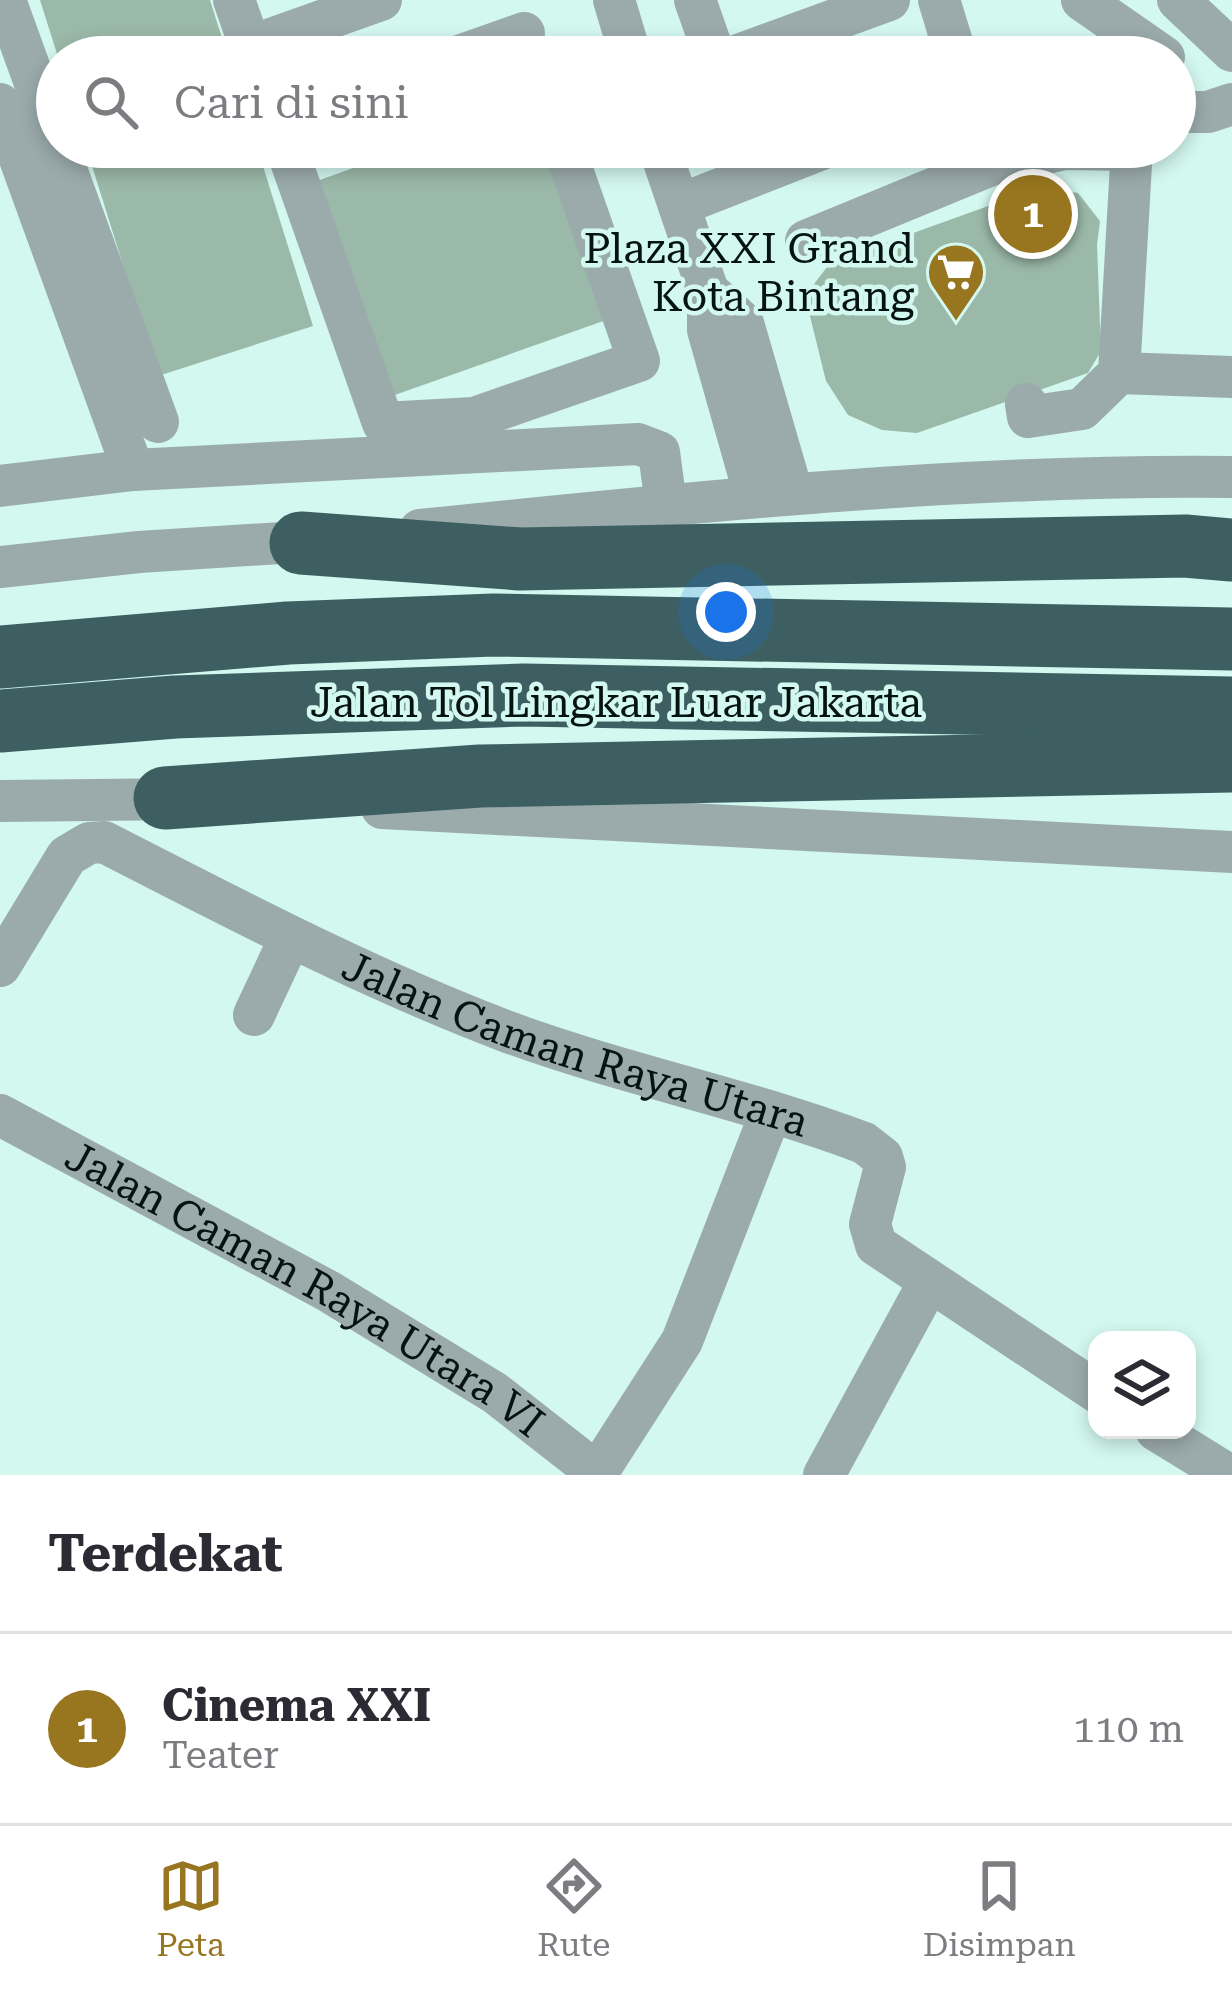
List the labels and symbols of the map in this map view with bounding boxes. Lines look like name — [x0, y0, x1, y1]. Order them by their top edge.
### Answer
pin: 1 — [994, 169, 1072, 259]
place label: Plaza XXI Grand Kota Bintang — [583, 224, 914, 321]
supermarket icon: Plaza XXI Grand Kota Bintang — [925, 241, 987, 323]
your location — [696, 582, 756, 642]
street label: Jalan Tol Lingkar Luar Jakarta — [310, 678, 922, 727]
street label: Jalan Caman Raya Utara — [335, 941, 815, 1147]
street label: Jalan Caman Raya Utara VI — [57, 1131, 554, 1447]

